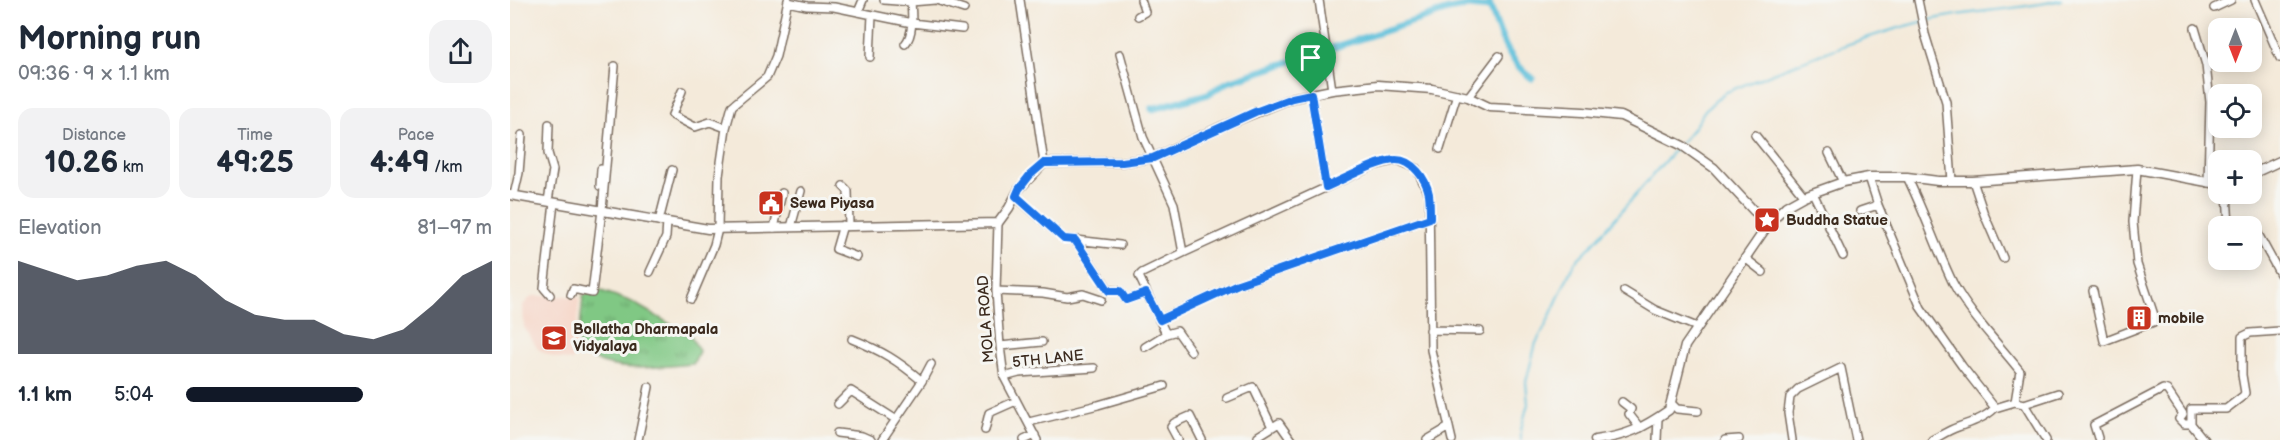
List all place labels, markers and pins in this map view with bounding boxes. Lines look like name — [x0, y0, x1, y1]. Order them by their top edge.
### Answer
pin — [1285, 32, 1336, 94]
public building icon: Sewa Piyasa — [756, 188, 786, 218]
place label: Sewa Piyasa — [790, 194, 874, 213]
place icon: Buddha Statue — [1752, 205, 1782, 235]
place label: Buddha Statue — [1786, 211, 1888, 230]
building icon: mobile — [2124, 303, 2154, 333]
place label: mobile — [2158, 309, 2205, 328]
place label: Bollatha Dharmapala Vidyalaya — [573, 320, 718, 356]
school or university icon: Bollatha Dharmapala Vidyalaya — [539, 323, 569, 353]

